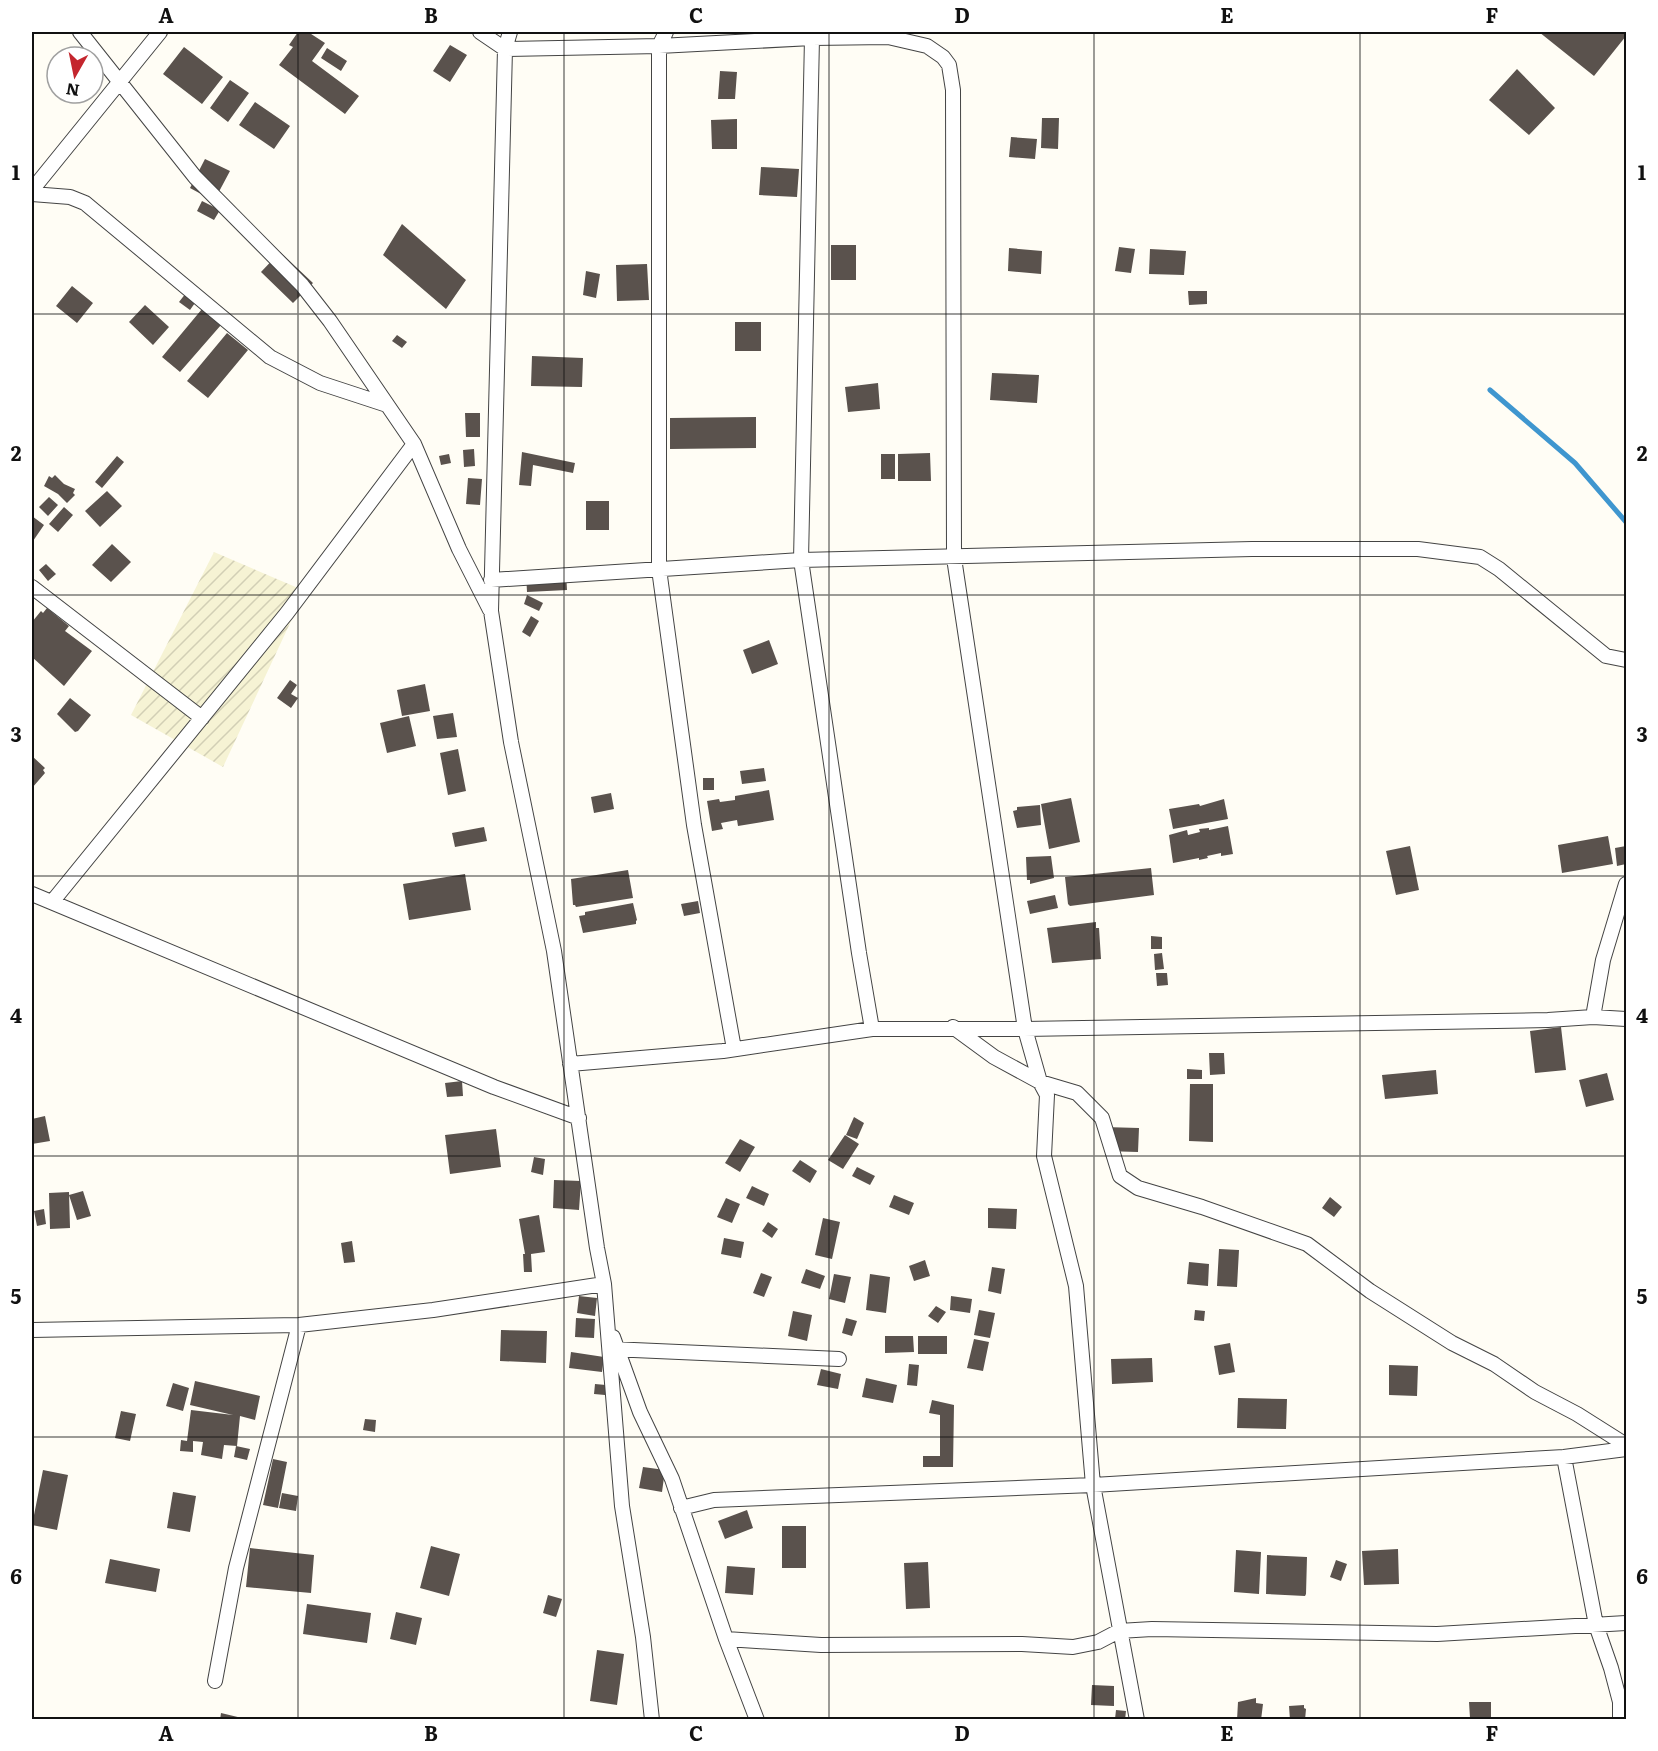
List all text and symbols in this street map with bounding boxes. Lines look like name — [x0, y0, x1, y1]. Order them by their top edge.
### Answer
text: A — [158, 0, 174, 29]
text: B — [424, 0, 438, 29]
text: C — [689, 0, 703, 29]
text: D — [954, 0, 970, 29]
text: E — [1220, 0, 1234, 29]
text: F — [1486, 0, 1499, 29]
north arrow — [45, 45, 105, 105]
text: N — [64, 78, 81, 104]
text: 1 — [12, 156, 20, 186]
text: 1 — [1638, 156, 1646, 186]
text: 2 — [11, 437, 22, 467]
text: 2 — [1637, 437, 1648, 467]
text: 3 — [10, 718, 22, 748]
text: 3 — [1636, 718, 1648, 748]
text: 4 — [10, 999, 22, 1029]
text: 4 — [1636, 999, 1648, 1029]
text: 5 — [11, 1280, 22, 1310]
text: 5 — [1637, 1280, 1648, 1310]
text: 6 — [10, 1560, 22, 1590]
text: 6 — [1636, 1560, 1648, 1590]
text: A — [158, 1717, 174, 1747]
text: B — [424, 1717, 438, 1747]
text: C — [689, 1717, 703, 1747]
text: D — [954, 1717, 970, 1747]
text: E — [1220, 1717, 1234, 1747]
text: F — [1486, 1717, 1499, 1747]

